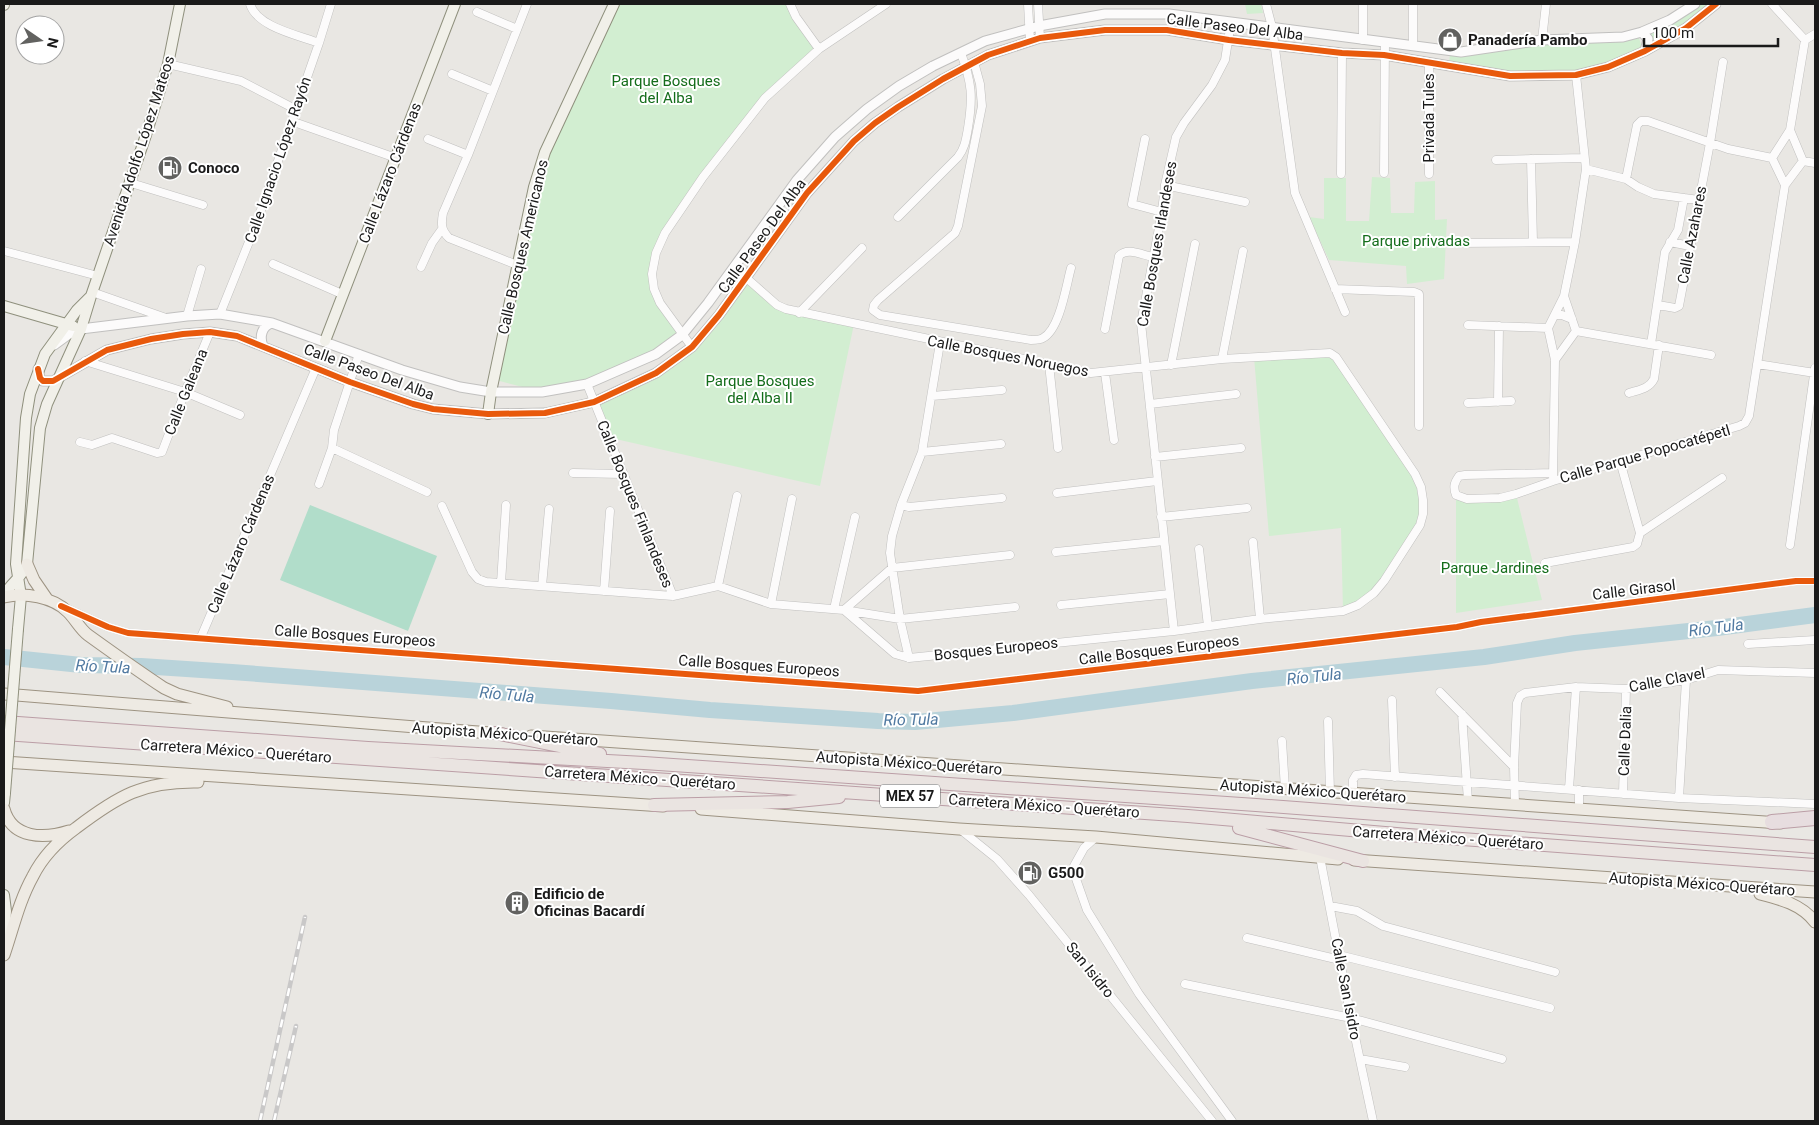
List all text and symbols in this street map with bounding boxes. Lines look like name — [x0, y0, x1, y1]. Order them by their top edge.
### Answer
street label: Calle Paseo Del Alba — [1166, 10, 1304, 44]
north arrow — [15, 15, 65, 65]
scale bar — [1644, 15, 1778, 47]
text: 100 m — [1652, 24, 1694, 42]
shop icon: Panadería Pambo — [1437, 27, 1463, 53]
place label: Panadería Pambo — [1468, 31, 1587, 49]
text: N — [44, 36, 62, 50]
street label: Avenida Adolfo López Mateos — [100, 53, 178, 249]
park label: Parque Bosques del Alba — [611, 72, 721, 107]
street label: Privada Tules — [1420, 73, 1438, 163]
street label: Calle Ignacio López Rayón — [241, 74, 315, 246]
street label: Calle Lázaro Cárdenas — [355, 100, 425, 246]
fuel station icon: Conoco — [157, 155, 183, 181]
street label: Calle Bosques Americanos — [494, 158, 552, 336]
place label: Conoco — [188, 159, 239, 177]
street label: Calle Bosques Irlandeses — [1134, 160, 1180, 328]
street label: Calle Paseo Del Alba — [714, 175, 810, 297]
street label: Calle Azahares — [1674, 184, 1710, 286]
park label: Parque privadas — [1362, 232, 1470, 250]
street label: Calle Bosques Noruegos — [926, 332, 1090, 380]
street label: Calle Paseo Del Alba — [301, 340, 437, 404]
street label: Calle Galeana — [161, 346, 211, 438]
park label: Parque Bosques del Alba II — [705, 372, 815, 407]
street label: Calle Bosques Finlandeses — [593, 418, 677, 590]
street label: Calle Parque Popocatépetl — [1558, 421, 1732, 487]
street label: Calle Lázaro Cárdenas — [204, 472, 278, 616]
park label: Parque Jardines — [1441, 559, 1549, 577]
street label: Calle Girasol — [1591, 576, 1677, 604]
water label: Río Tula — [1688, 615, 1745, 640]
street label: Calle Bosques Europeos — [274, 621, 436, 651]
street label: Calle Bosques Europeos — [1078, 631, 1240, 669]
street label: Bosques Europeos — [933, 634, 1059, 664]
street label: Calle Bosques Europeos — [678, 651, 840, 681]
water label: Río Tula — [75, 656, 131, 677]
water label: Río Tula — [1286, 664, 1342, 689]
street label: Calle Clavel — [1627, 664, 1707, 696]
water label: Río Tula — [479, 683, 535, 706]
street label: Calle Dalia — [1615, 706, 1635, 776]
water label: Río Tula — [883, 710, 939, 729]
street label: Autopista México-Querétaro — [411, 719, 599, 749]
street label: Carretera México - Querétaro — [140, 735, 332, 767]
street label: Autopista México-Querétaro — [815, 748, 1003, 778]
street label: Carretera México - Querétaro — [544, 762, 736, 794]
street label: Autopista México-Querétaro — [1219, 776, 1407, 806]
road number: MEX 57 — [880, 784, 940, 808]
street label: Carretera México - Querétaro — [948, 790, 1140, 822]
street label: Carretera México - Querétaro — [1352, 822, 1544, 854]
fuel station icon: G500 — [1017, 860, 1043, 886]
place label: G500 — [1048, 864, 1084, 882]
street label: Autopista México-Querétaro — [1608, 869, 1796, 899]
place label: Edificio de Oficinas Bacardí — [534, 885, 645, 920]
building icon: Edificio de Oficinas Bacardí — [504, 890, 530, 916]
street label: Calle San Isidro — [1327, 937, 1365, 1041]
street label: San Isidro — [1062, 938, 1118, 1002]

